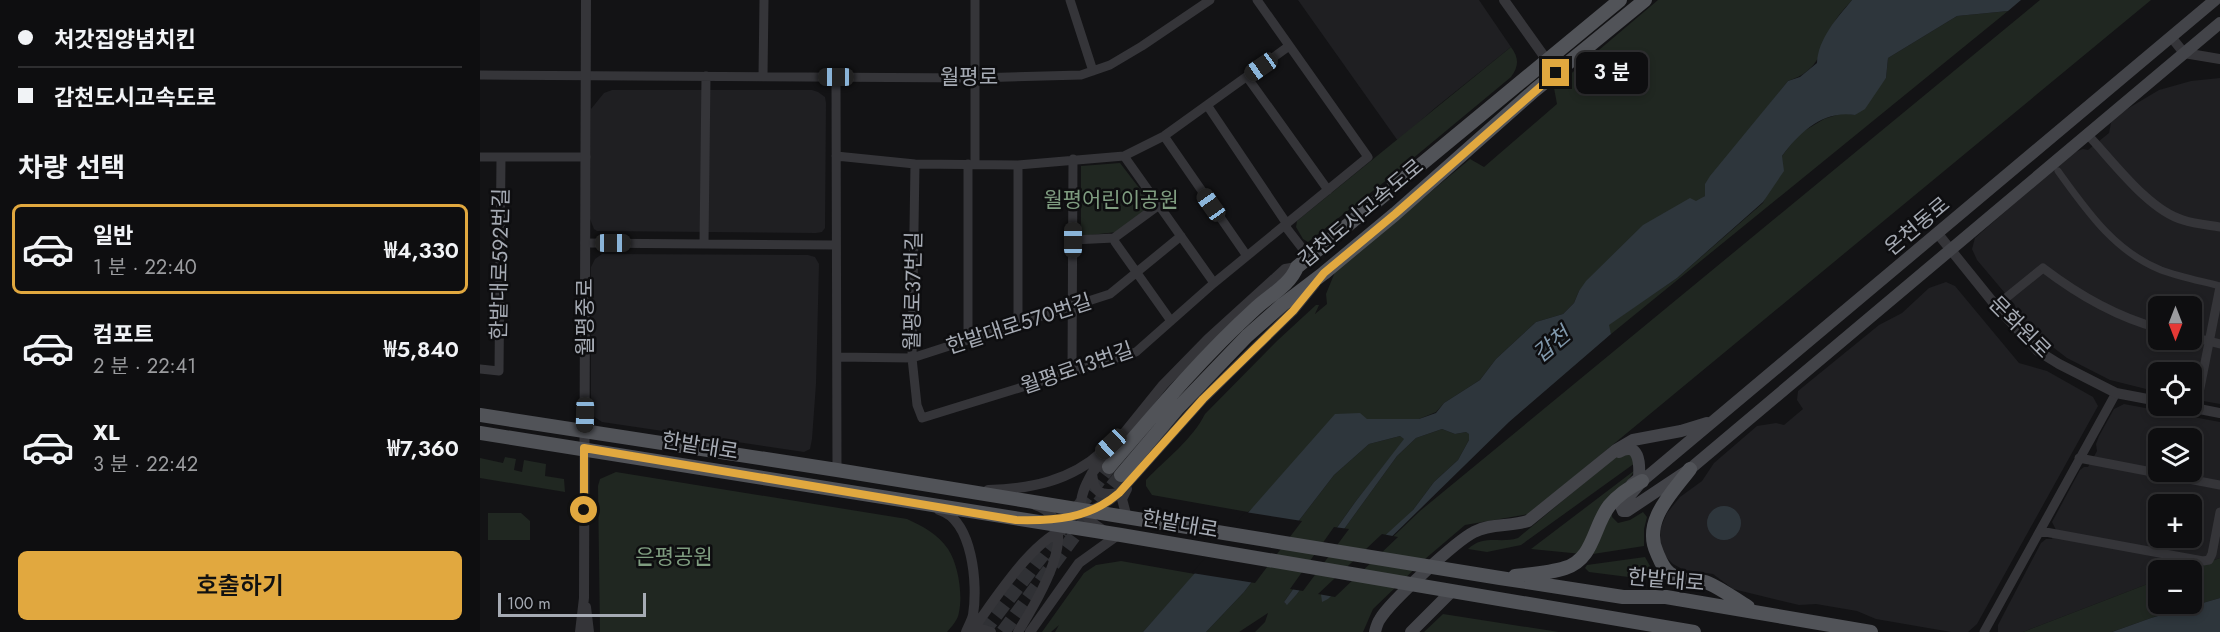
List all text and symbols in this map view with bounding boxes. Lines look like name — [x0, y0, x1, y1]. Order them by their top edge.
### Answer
text: 처갓집양념치킨 — [54, 23, 196, 55]
car — [1241, 49, 1281, 85]
callout: 3 분 — [1577, 52, 1649, 94]
text: 3 분 — [1594, 58, 1630, 87]
route end — [1542, 59, 1569, 86]
street label: 월평로 — [940, 62, 998, 92]
car — [818, 68, 854, 86]
text: 갑천도시고속도로 — [54, 81, 216, 113]
text: 차량 선택 — [18, 148, 125, 187]
street label: 갑천도시고속도로 — [1292, 152, 1430, 274]
park label: 월평어린이공원 — [1043, 185, 1179, 215]
car — [1193, 185, 1229, 225]
street label: 한밭대로592번길 — [484, 188, 516, 340]
street label: 온천동로 — [1878, 190, 1956, 262]
text: 일반 — [93, 219, 133, 251]
icon: car — [21, 222, 75, 276]
car — [1064, 222, 1082, 258]
street label: 월평로37번길 — [897, 231, 929, 351]
text: ₩4,330 — [384, 234, 459, 266]
car — [595, 234, 631, 252]
text: 1 분 · 22:40 — [93, 253, 197, 282]
street label: 월평중로 — [570, 278, 600, 356]
street label: 한밭대로570번길 — [942, 286, 1096, 362]
street label: 문화원로 — [1982, 289, 2058, 365]
north arrow — [2148, 296, 2202, 350]
map controls — [2148, 296, 2202, 614]
water label: 갑천 — [1525, 317, 1579, 369]
text: 컴포트 — [93, 318, 154, 350]
icon: car — [21, 321, 75, 375]
text: ₩5,840 — [384, 333, 459, 365]
street label: 월평로13번길 — [1017, 335, 1137, 401]
text: 2 분 · 22:41 — [93, 352, 196, 381]
button: locate — [2148, 362, 2202, 416]
car — [576, 397, 594, 433]
text: XL — [93, 416, 120, 448]
icon: car — [21, 420, 75, 474]
street label: 한밭대로 — [659, 425, 741, 467]
car — [1092, 425, 1130, 463]
button: layers — [2148, 428, 2202, 482]
text: ₩7,360 — [387, 432, 459, 464]
text: 3 분 · 22:42 — [93, 450, 198, 479]
button: + — [2148, 494, 2202, 548]
route start — [570, 496, 597, 523]
street label: 한밭대로 — [1139, 503, 1221, 545]
park label: 은평공원 — [635, 542, 713, 572]
button: 호출하기 — [18, 551, 462, 620]
button: − — [2148, 560, 2202, 614]
street label: 한밭대로 — [1626, 562, 1706, 598]
scale bar — [498, 590, 646, 618]
text: 100 m — [507, 592, 551, 615]

